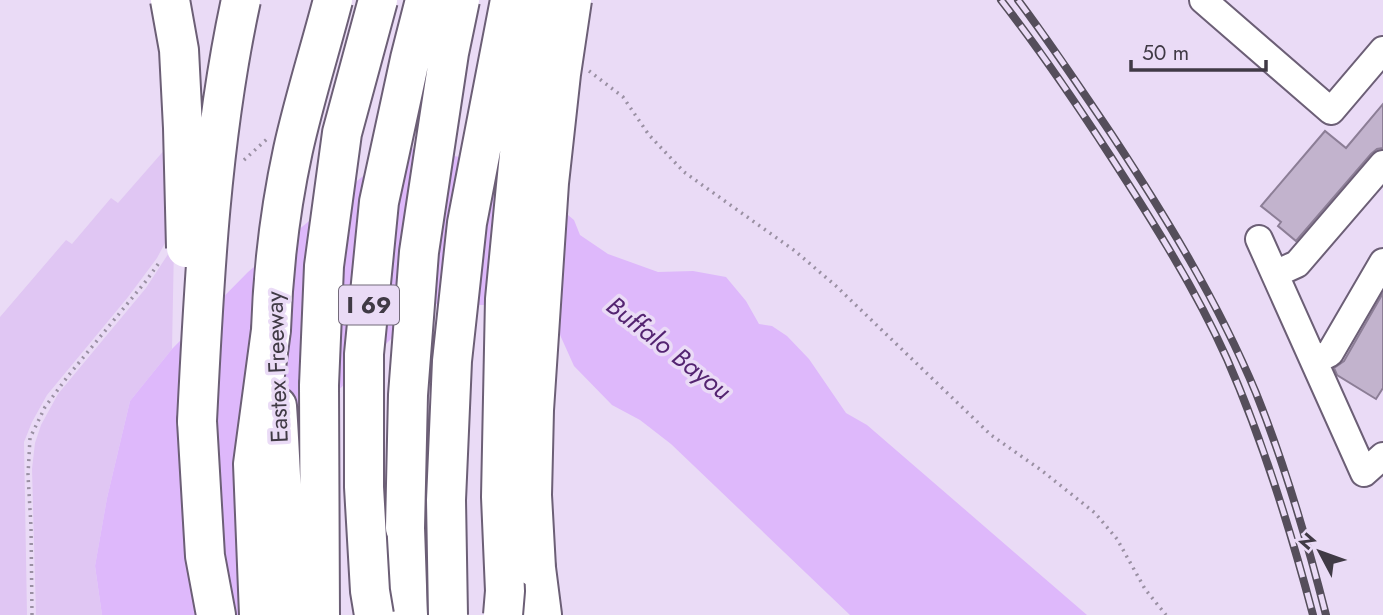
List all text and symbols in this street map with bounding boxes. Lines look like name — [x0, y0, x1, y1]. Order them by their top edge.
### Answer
scale bar — [1131, 28, 1266, 72]
text: 50 m — [1142, 38, 1189, 68]
road number: I 69 — [339, 286, 399, 324]
water label: Buffalo Bayou — [598, 287, 740, 409]
street label: Eastex Freeway — [256, 290, 297, 443]
north arrow — [1285, 517, 1355, 587]
text: N — [1292, 527, 1323, 556]

